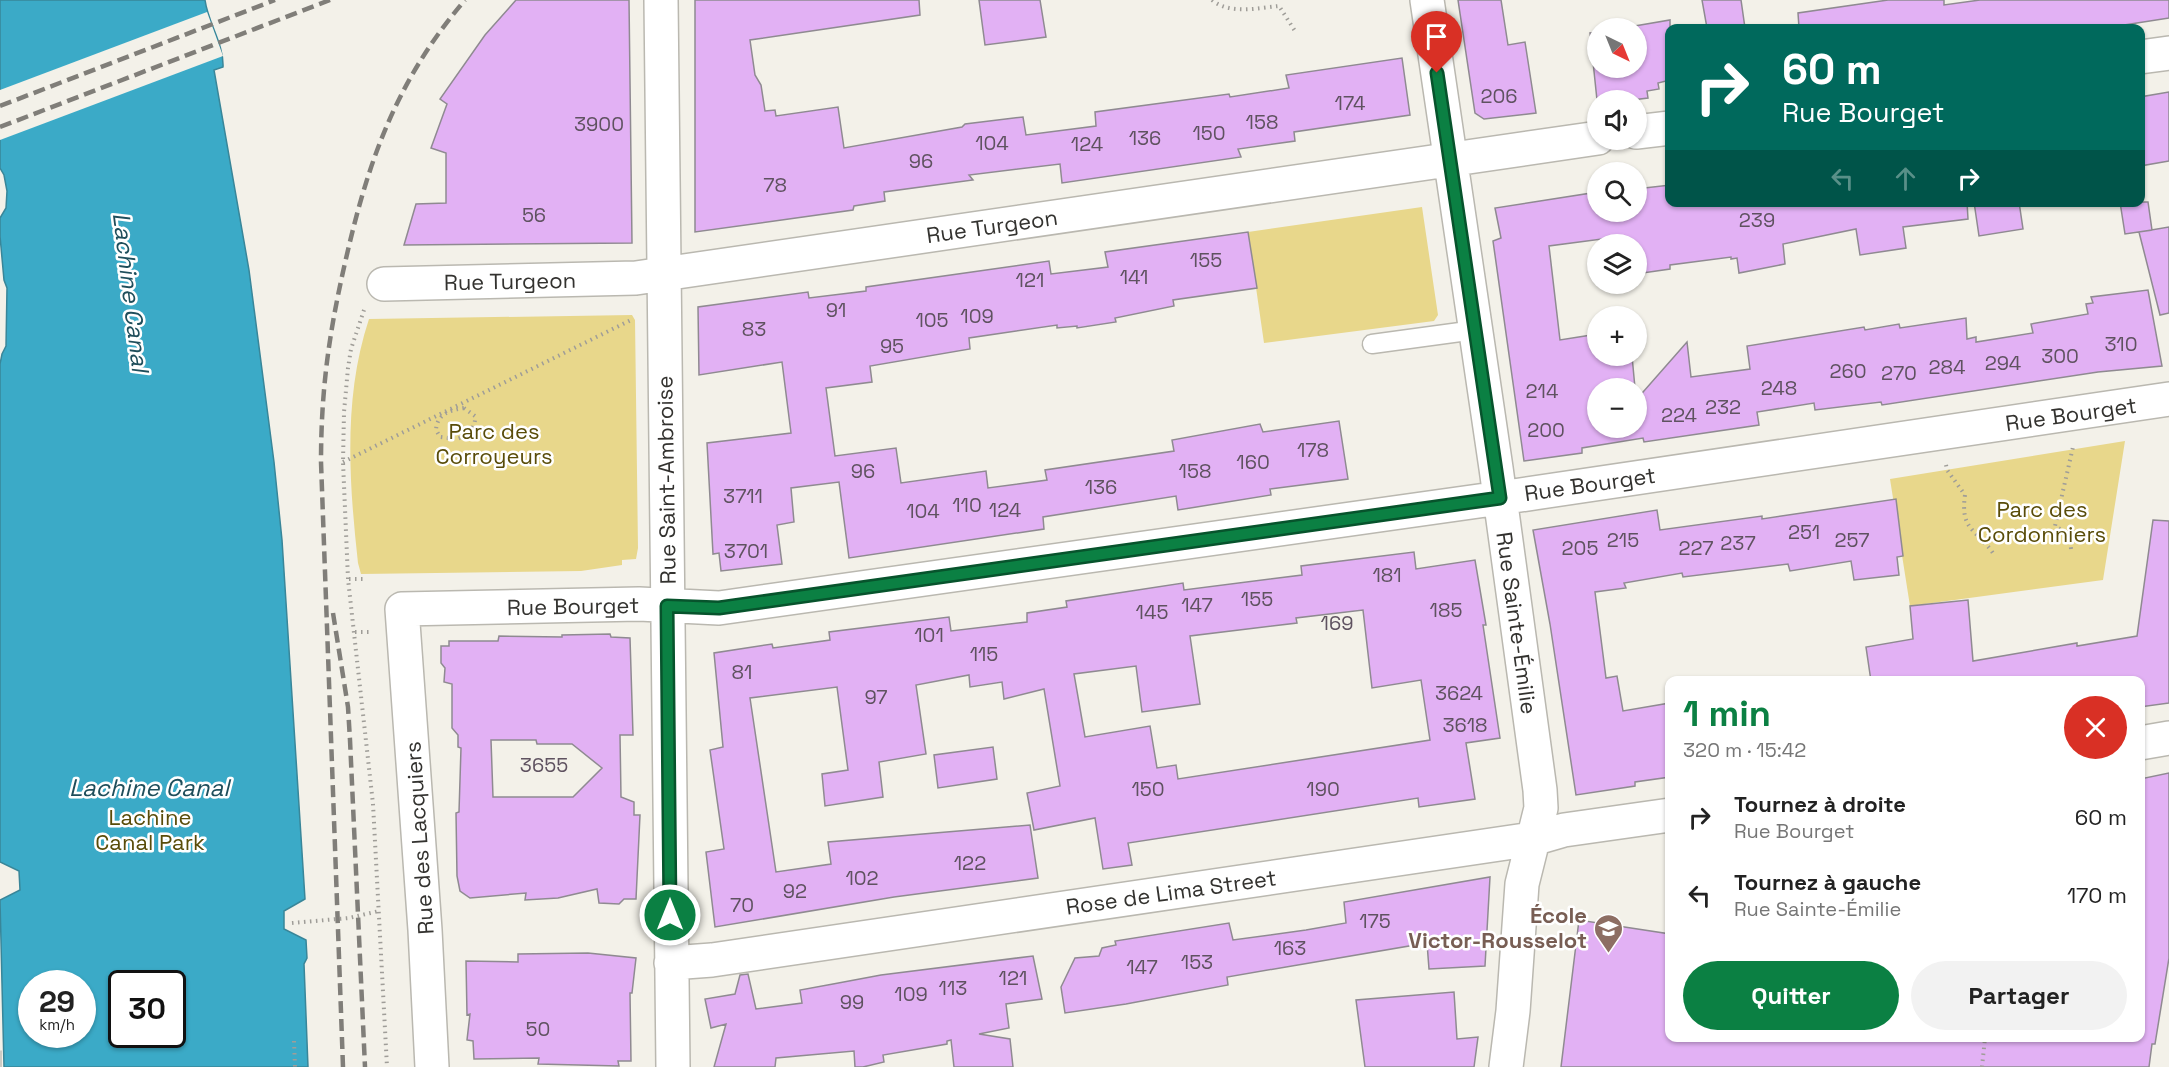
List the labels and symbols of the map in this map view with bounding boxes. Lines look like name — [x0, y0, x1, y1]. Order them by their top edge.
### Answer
pin — [1411, 11, 1462, 73]
north arrow — [1587, 18, 1647, 78]
house number: 206 — [1480, 83, 1518, 109]
house number: 174 — [1335, 90, 1365, 116]
house number: 158 — [1246, 109, 1278, 135]
house number: 3900 — [574, 111, 624, 137]
house number: 150 — [1192, 120, 1226, 146]
house number: 136 — [1129, 125, 1161, 151]
house number: 104 — [975, 130, 1009, 156]
house number: 124 — [1071, 131, 1103, 157]
house number: 96 — [909, 148, 933, 174]
house number: 78 — [763, 172, 787, 198]
house number: 56 — [522, 202, 546, 228]
street label: Rue Turgeon — [925, 203, 1059, 249]
house number: 239 — [1739, 207, 1775, 233]
water label: Lachine Canal — [106, 211, 157, 376]
house number: 155 — [1190, 247, 1222, 273]
house number: 141 — [1120, 264, 1148, 290]
street label: Rue Turgeon — [444, 266, 576, 296]
house number: 121 — [1016, 267, 1044, 293]
house number: 91 — [826, 297, 846, 323]
house number: 109 — [960, 303, 994, 329]
house number: 105 — [915, 307, 949, 333]
house number: 83 — [742, 316, 766, 342]
house number: 310 — [2105, 331, 2137, 357]
house number: 95 — [880, 333, 904, 359]
house number: 300 — [2041, 343, 2079, 369]
house number: 294 — [1985, 350, 2021, 376]
house number: 284 — [1928, 354, 1966, 380]
house number: 260 — [1829, 358, 1867, 384]
house number: 270 — [1881, 360, 1917, 386]
street label: Rue Saint-Ambroise — [650, 375, 682, 585]
house number: 248 — [1761, 375, 1797, 401]
house number: 214 — [1526, 378, 1558, 404]
street label: Rue Bourget — [2004, 391, 2138, 437]
house number: 232 — [1705, 394, 1741, 420]
house number: 224 — [1661, 402, 1697, 428]
park label: Parc des Corroyeurs — [435, 417, 553, 470]
house number: 200 — [1527, 417, 1565, 443]
house number: 178 — [1297, 437, 1329, 463]
house number: 160 — [1236, 449, 1270, 475]
house number: 96 — [851, 458, 875, 484]
house number: 158 — [1179, 458, 1211, 484]
street label: Rue Bourget — [1523, 461, 1657, 507]
house number: 136 — [1085, 474, 1117, 500]
house number: 3711 — [723, 483, 763, 509]
house number: 110 — [952, 492, 982, 518]
park label: Parc des Cordonniers — [1978, 495, 2106, 548]
house number: 124 — [989, 497, 1021, 523]
house number: 104 — [906, 498, 940, 524]
house number: 251 — [1788, 519, 1820, 545]
house number: 215 — [1607, 527, 1639, 553]
house number: 257 — [1834, 527, 1870, 553]
street label: Rue Sainte-Émilie — [1490, 530, 1544, 716]
house number: 237 — [1720, 530, 1756, 556]
house number: 205 — [1562, 535, 1598, 561]
house number: 227 — [1678, 535, 1714, 561]
house number: 3701 — [724, 538, 768, 564]
house number: 181 — [1372, 562, 1402, 588]
house number: 155 — [1241, 586, 1273, 612]
street label: Rue Bourget — [507, 591, 639, 621]
house number: 147 — [1181, 592, 1213, 618]
house number: 185 — [1430, 597, 1462, 623]
house number: 145 — [1136, 599, 1168, 625]
house number: 169 — [1321, 610, 1353, 636]
house number: 101 — [914, 622, 944, 648]
house number: 115 — [970, 641, 998, 667]
house number: 81 — [732, 659, 752, 685]
house number: 3624 — [1435, 680, 1483, 706]
house number: 97 — [864, 684, 888, 710]
house number: 3618 — [1442, 712, 1488, 738]
street label: Rue des Lacquiers — [398, 740, 440, 936]
house number: 3655 — [520, 752, 568, 778]
water label: Lachine Canal — [69, 772, 232, 803]
house number: 150 — [1131, 776, 1165, 802]
house number: 190 — [1306, 776, 1340, 802]
park label: Lachine Canal Park — [95, 803, 205, 856]
house number: 122 — [954, 850, 986, 876]
street label: Rose de Lima Street — [1064, 863, 1278, 921]
house number: 102 — [845, 865, 879, 891]
house number: 92 — [783, 878, 807, 904]
position arrow — [638, 883, 702, 947]
house number: 70 — [730, 892, 754, 918]
place label: École Victor-Rousselot — [1408, 901, 1587, 954]
house number: 175 — [1359, 908, 1391, 934]
school or university icon: École Victor-Rousselot — [1592, 912, 1624, 954]
house number: 163 — [1274, 935, 1306, 961]
house number: 153 — [1181, 949, 1213, 975]
house number: 147 — [1126, 954, 1158, 980]
house number: 121 — [999, 965, 1027, 991]
speed limit sign: 30 — [108, 970, 186, 1048]
house number: 113 — [939, 975, 967, 1001]
house number: 109 — [894, 981, 928, 1007]
house number: 99 — [840, 989, 864, 1015]
house number: 50 — [526, 1016, 550, 1042]

